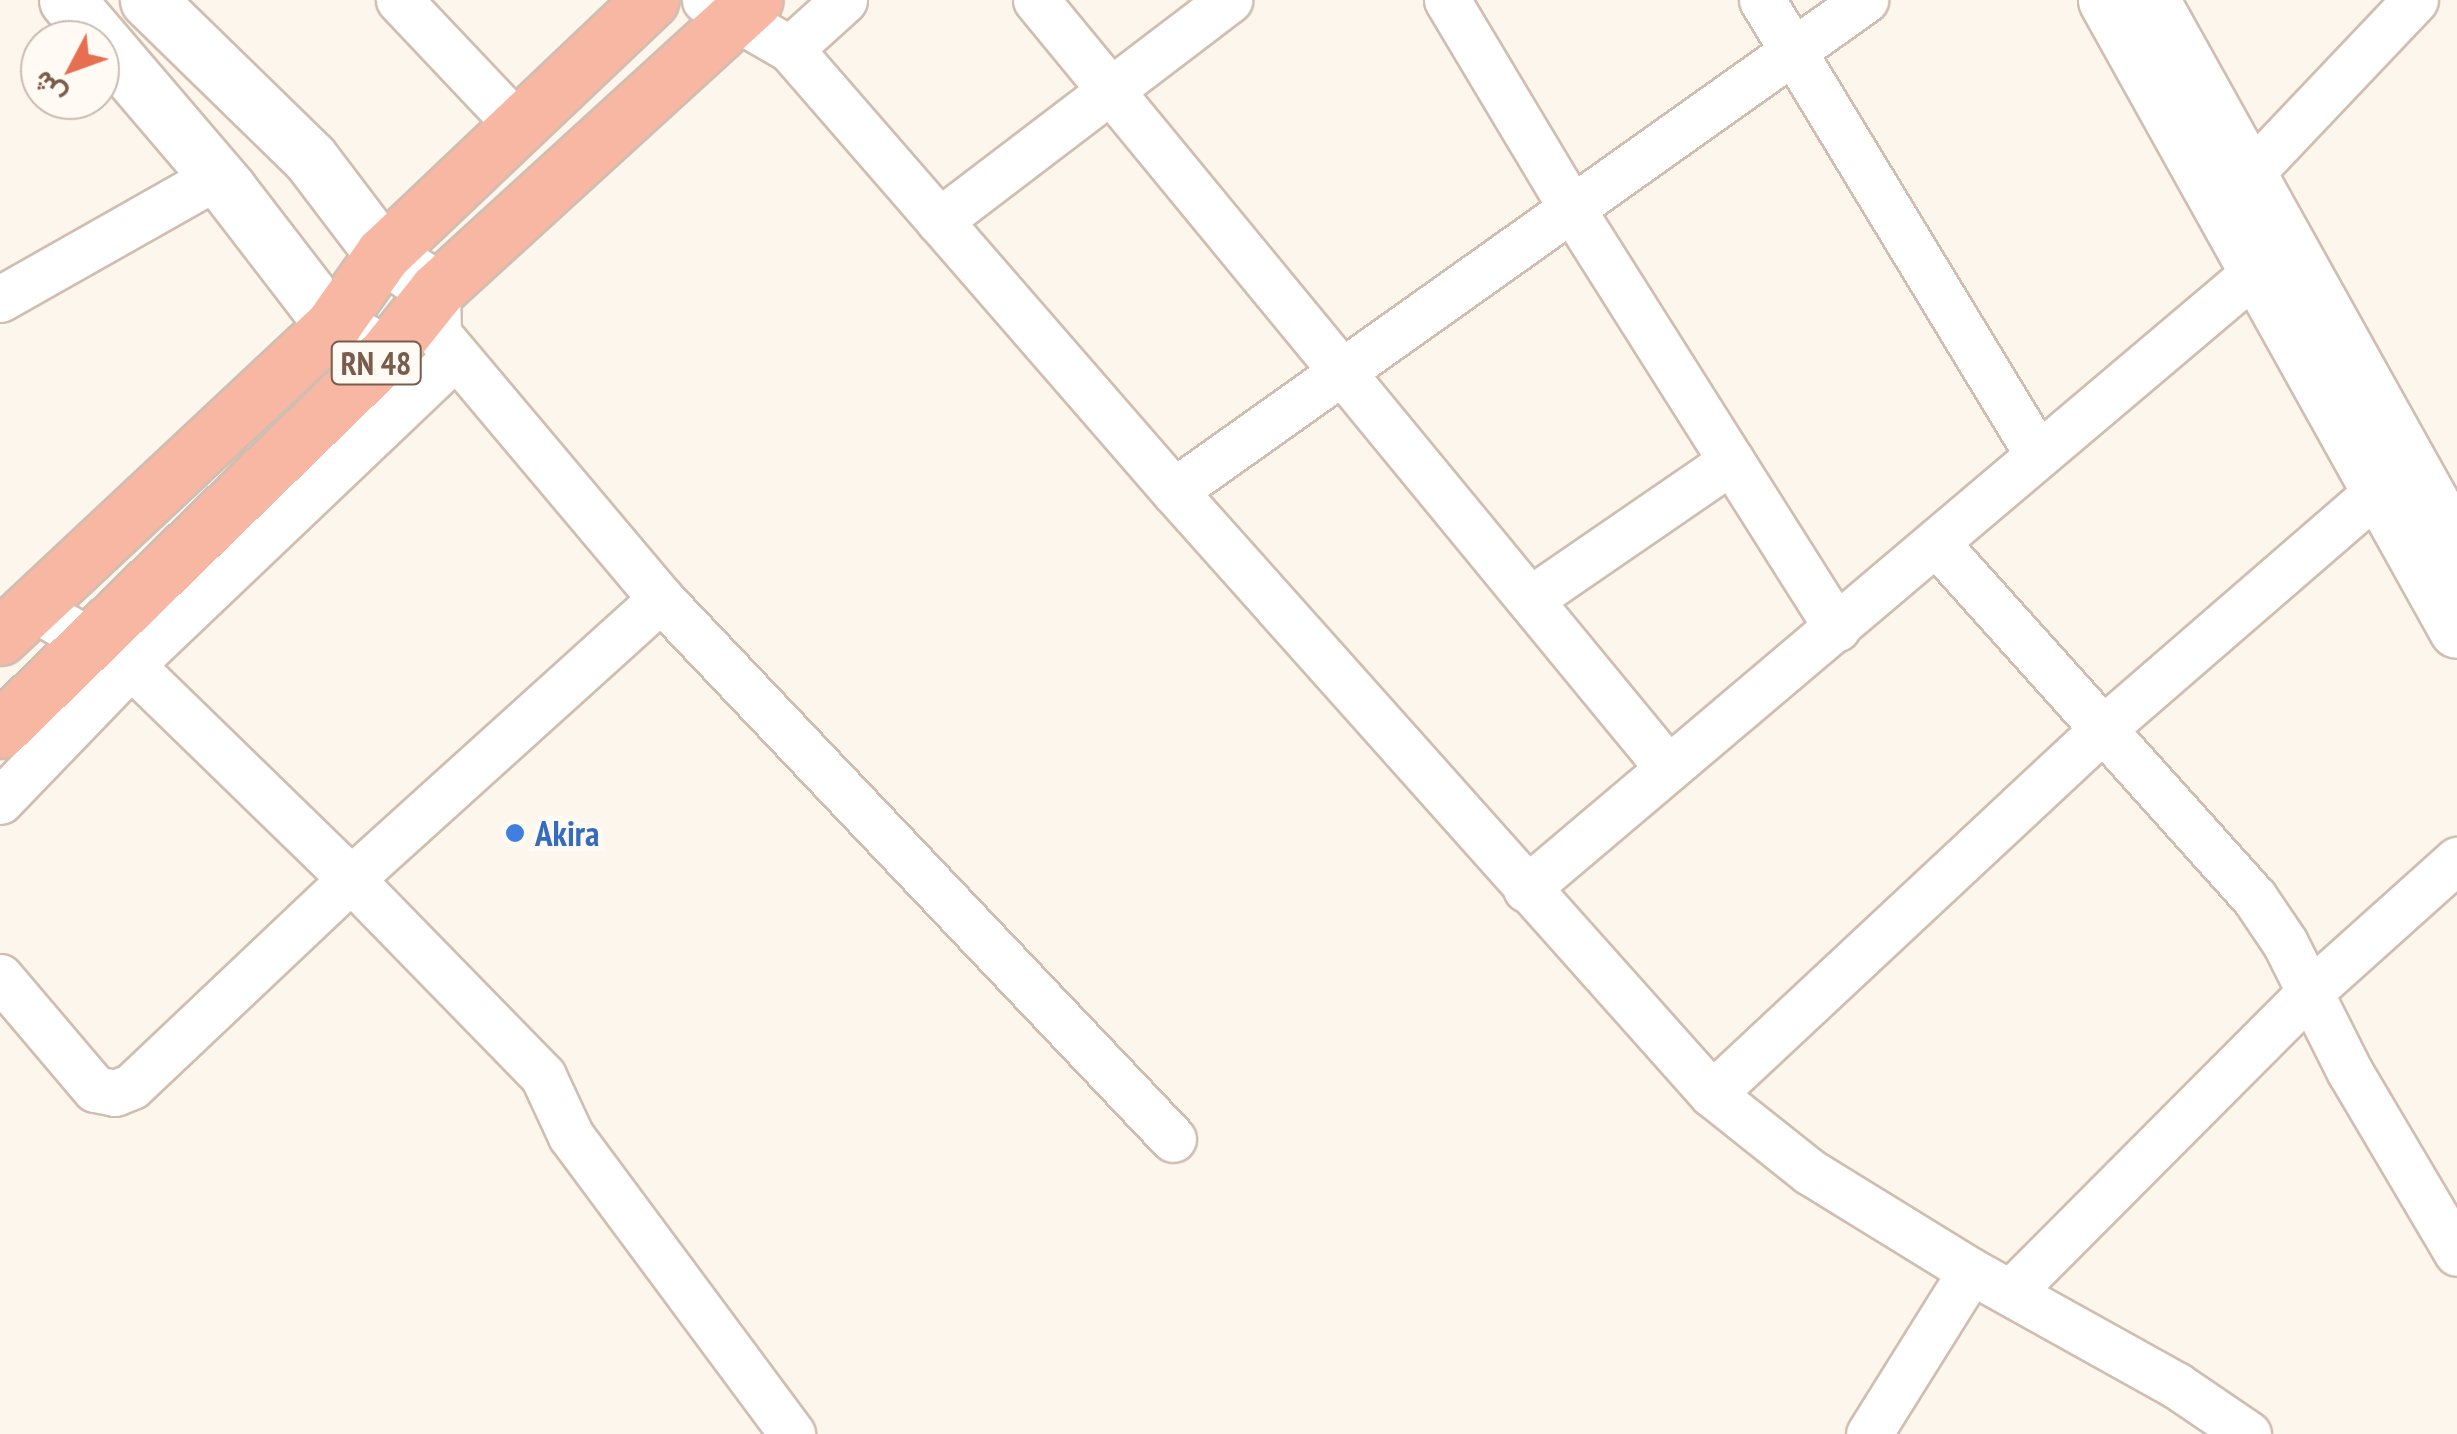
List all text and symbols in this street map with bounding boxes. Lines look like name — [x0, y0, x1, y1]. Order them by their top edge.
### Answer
north arrow — [20, 20, 120, 120]
text: ش — [23, 64, 73, 114]
road number: RN 48 — [328, 336, 424, 390]
place label: Akira — [535, 812, 600, 854]
marker: Akira — [504, 822, 526, 844]

